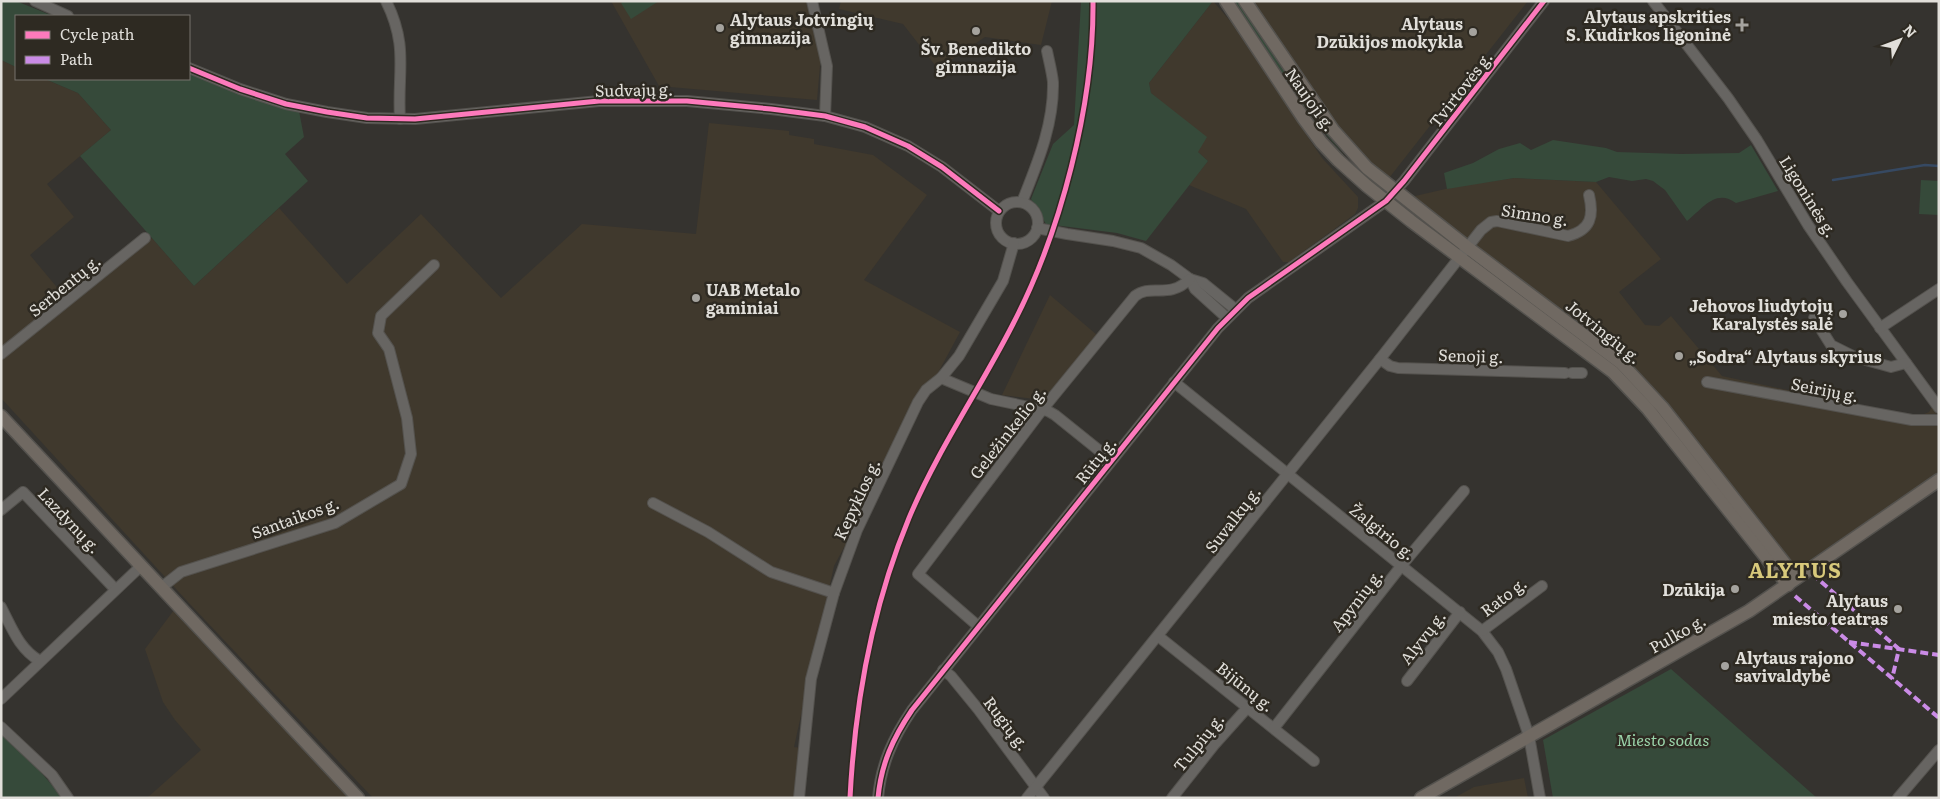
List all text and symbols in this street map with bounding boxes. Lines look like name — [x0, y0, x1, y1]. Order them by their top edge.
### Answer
place label: Alytaus apskrities S. Kudirkos ligoninė — [1566, 4, 1731, 46]
place label: Alytaus Jotvingių gimnazija — [730, 7, 874, 49]
place label: Alytaus Dzūkijos mokykla — [1317, 11, 1464, 53]
legend — [15, 15, 190, 80]
north arrow — [1875, 15, 1925, 65]
marker: Alytaus apskrities S. Kudirkos ligoninė — [1735, 18, 1749, 32]
text: N — [1899, 20, 1922, 42]
text: Cycle path — [60, 22, 135, 45]
marker: Alytaus Jotvingių gimnazija — [714, 22, 726, 34]
marker: Šv. Benedikto gimnazija — [970, 25, 982, 37]
marker: Alytaus Dzūkijos mokykla — [1467, 26, 1479, 38]
place label: Šv. Benedikto gimnazija — [921, 36, 1031, 78]
street label: Tvirtovės g. — [1422, 46, 1498, 132]
text: Path — [60, 47, 93, 70]
street label: Naujoji g. — [1280, 62, 1342, 136]
street label: Sudvajų g. — [595, 76, 673, 102]
street label: Ligoninės g. — [1774, 150, 1844, 242]
street label: Simno g. — [1500, 197, 1570, 231]
street label: Serbentų g. — [23, 248, 105, 322]
place label: UAB Metalo gaminiai — [706, 277, 800, 319]
marker: UAB Metalo gaminiai — [690, 292, 702, 304]
street label: Jotvingių g. — [1561, 293, 1647, 369]
place label: Jehovos liudytojų Karalystės salė — [1689, 293, 1833, 335]
marker: Jehovos liudytojų Karalystės salė — [1837, 308, 1849, 320]
street label: Senoji g. — [1438, 342, 1504, 368]
place label: „Sodra“ Alytaus skyrius — [1689, 344, 1882, 368]
marker: „Sodra“ Alytaus skyrius — [1673, 350, 1685, 362]
street label: Seirijų g. — [1789, 371, 1861, 407]
street label: Geležinkelio g. — [963, 380, 1051, 484]
street label: Rūtų g. — [1069, 431, 1121, 489]
street label: Kepyklos g. — [827, 454, 885, 544]
street label: Suvalkų g. — [1198, 480, 1266, 558]
street label: Lazdynų g. — [33, 482, 107, 558]
street label: Santaikos g. — [248, 490, 342, 544]
street label: Žalgirio g. — [1345, 497, 1421, 565]
district label: ALYTUS — [1748, 553, 1842, 584]
street label: Apynių g. — [1324, 564, 1388, 636]
street label: Rato g. — [1475, 571, 1531, 621]
place label: Dzūkija — [1662, 577, 1726, 601]
marker: Dzūkija — [1729, 583, 1741, 595]
place label: Alytaus miesto teatras — [1772, 588, 1888, 630]
marker: Alytaus miesto teatras — [1892, 603, 1904, 615]
street label: Alyvų g. — [1393, 605, 1451, 669]
street label: Pulko g. — [1644, 608, 1710, 658]
place label: Alytaus rajono savivaldybė — [1735, 645, 1854, 687]
street label: Bijūnų g. — [1212, 655, 1280, 717]
marker: Alytaus rajono savivaldybė — [1719, 660, 1731, 672]
street label: Rugių g. — [979, 691, 1035, 755]
street label: Tulpių g. — [1167, 707, 1229, 777]
park label: Miesto sodas — [1617, 727, 1709, 751]

